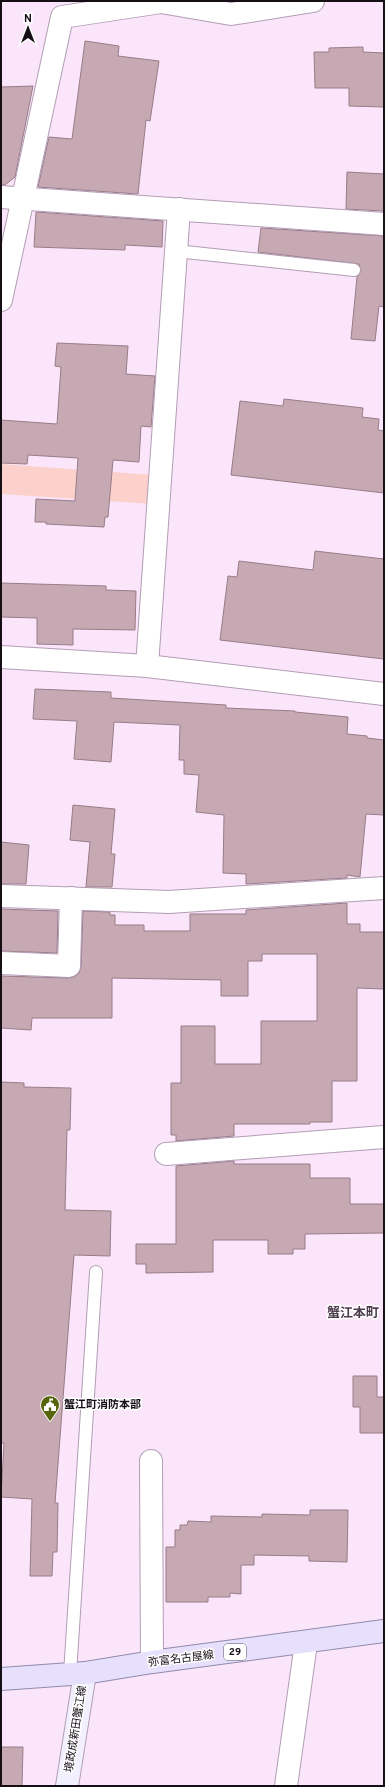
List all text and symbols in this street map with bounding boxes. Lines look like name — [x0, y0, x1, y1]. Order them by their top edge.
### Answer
north arrow — [8, 8, 48, 48]
text: N — [24, 12, 32, 26]
district label: 蟹江本町 — [327, 1305, 379, 1322]
public building icon: 蟹江町消防本部 — [39, 1394, 61, 1422]
place label: 蟹江町消防本部 — [64, 1398, 141, 1412]
road number: 29 — [224, 1644, 246, 1660]
street label: 弥富名古屋線 — [147, 1648, 215, 1670]
street label: 境政成新田蟹江線 — [62, 1684, 90, 1774]

